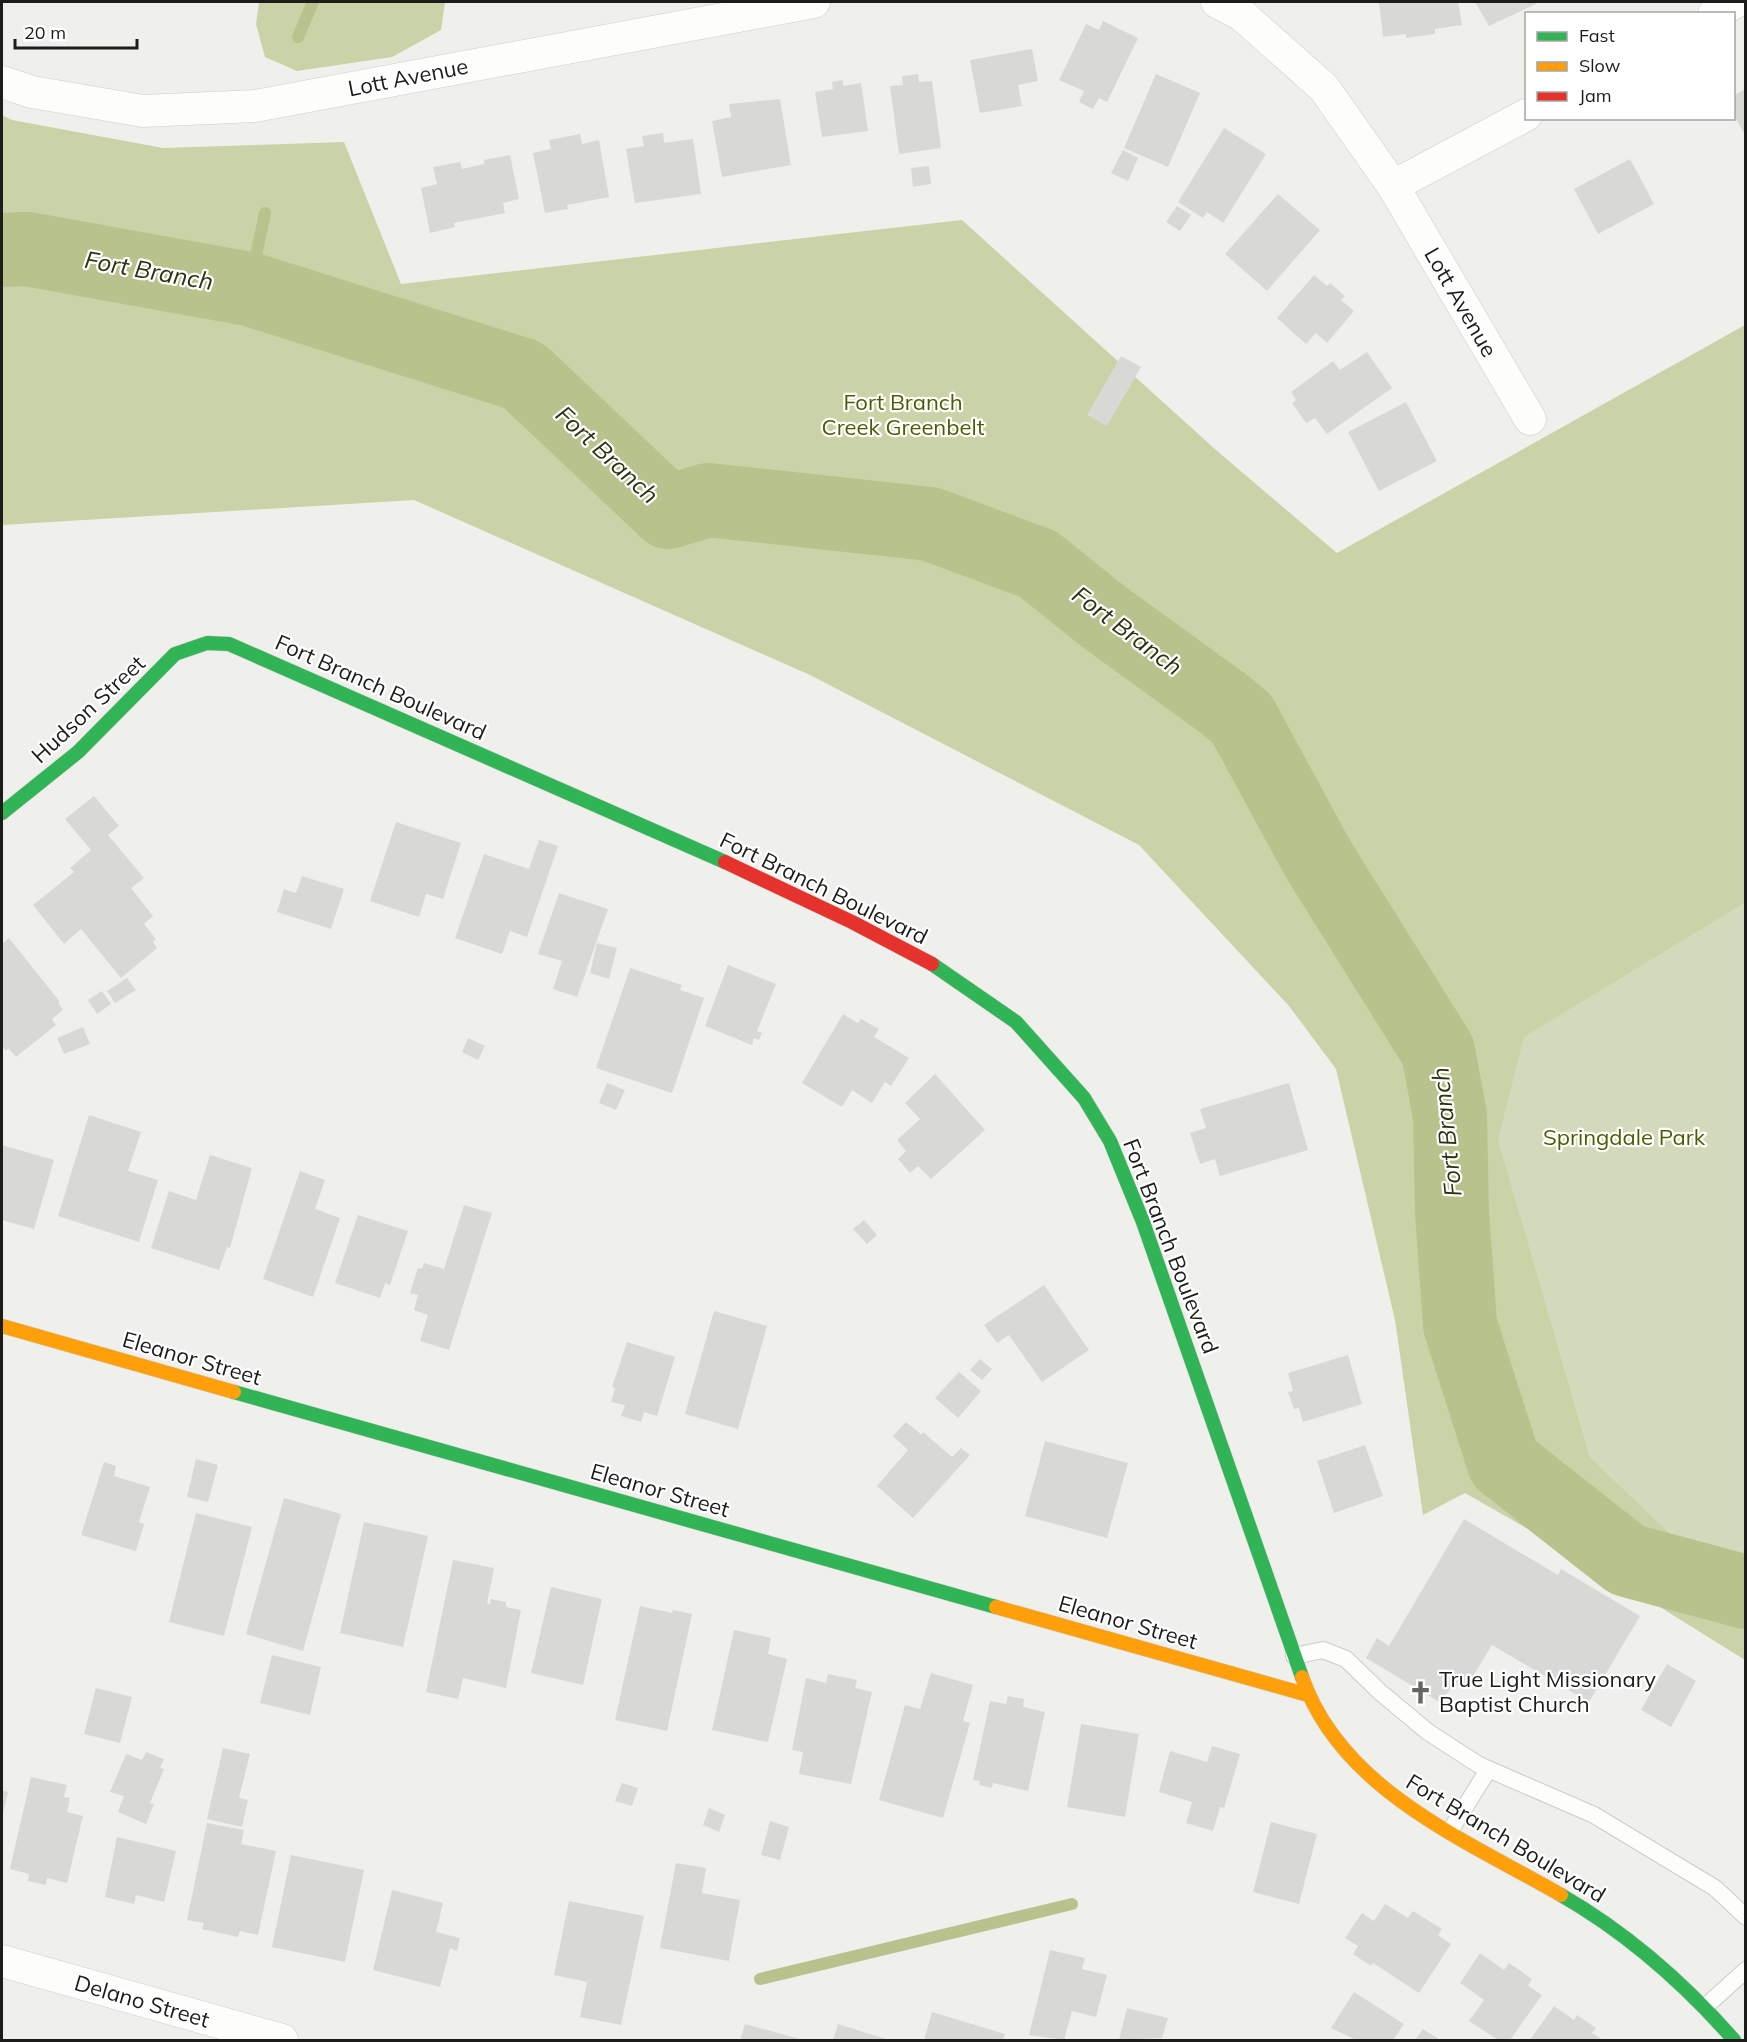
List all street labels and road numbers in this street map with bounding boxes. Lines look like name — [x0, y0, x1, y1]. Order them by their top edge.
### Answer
street label: Lott Avenue — [346, 52, 470, 102]
street label: Lott Avenue — [1418, 242, 1504, 362]
street label: Fort Branch Boulevard — [271, 628, 491, 746]
street label: Hudson Street — [25, 649, 151, 769]
street label: Fort Branch Boulevard — [715, 825, 933, 951]
street label: Fort Branch Boulevard — [1117, 1135, 1225, 1357]
street label: Eleanor Street — [119, 1325, 265, 1391]
street label: Eleanor Street — [587, 1457, 733, 1523]
street label: Eleanor Street — [1055, 1589, 1201, 1655]
street label: Fort Branch Boulevard — [1401, 1767, 1611, 1909]
street label: Delano Street — [71, 1968, 213, 2034]

